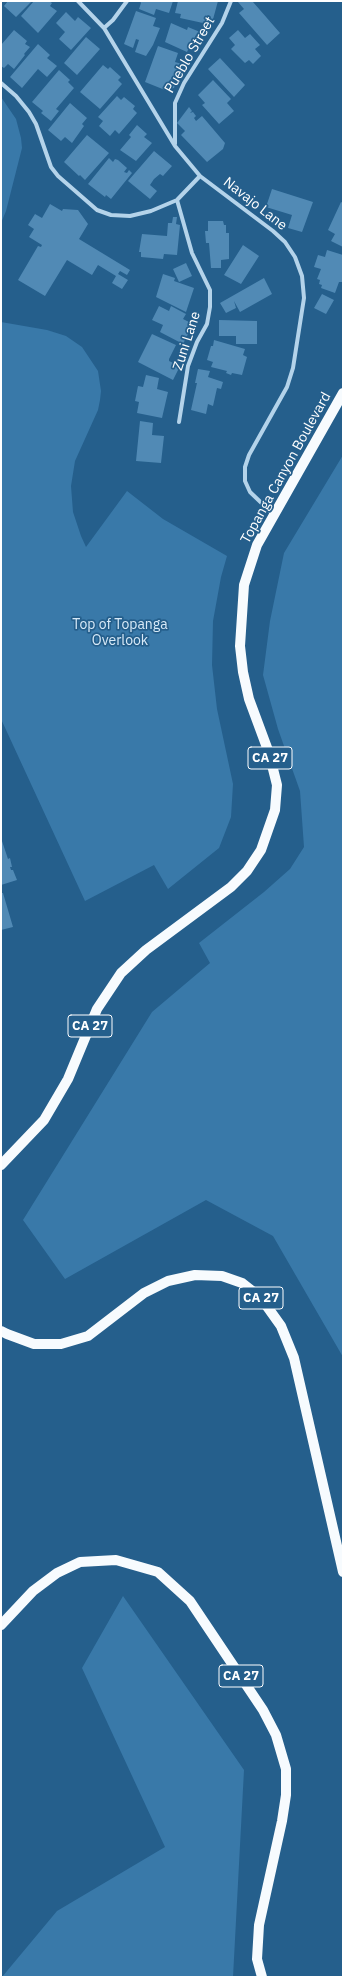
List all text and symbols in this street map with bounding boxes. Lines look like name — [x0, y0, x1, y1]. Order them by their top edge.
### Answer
street label: Pueblo Street — [161, 14, 219, 96]
street label: Navajo Lane — [220, 174, 290, 234]
street label: Zuni Lane — [170, 309, 204, 373]
street label: Topanga Canyon Boulevard — [237, 389, 335, 547]
park label: Top of Topanga Overlook — [72, 617, 168, 650]
road number: CA 27 — [248, 747, 292, 769]
road number: CA 27 — [68, 1015, 112, 1037]
road number: CA 27 — [239, 1287, 283, 1309]
road number: CA 27 — [219, 1665, 263, 1687]

